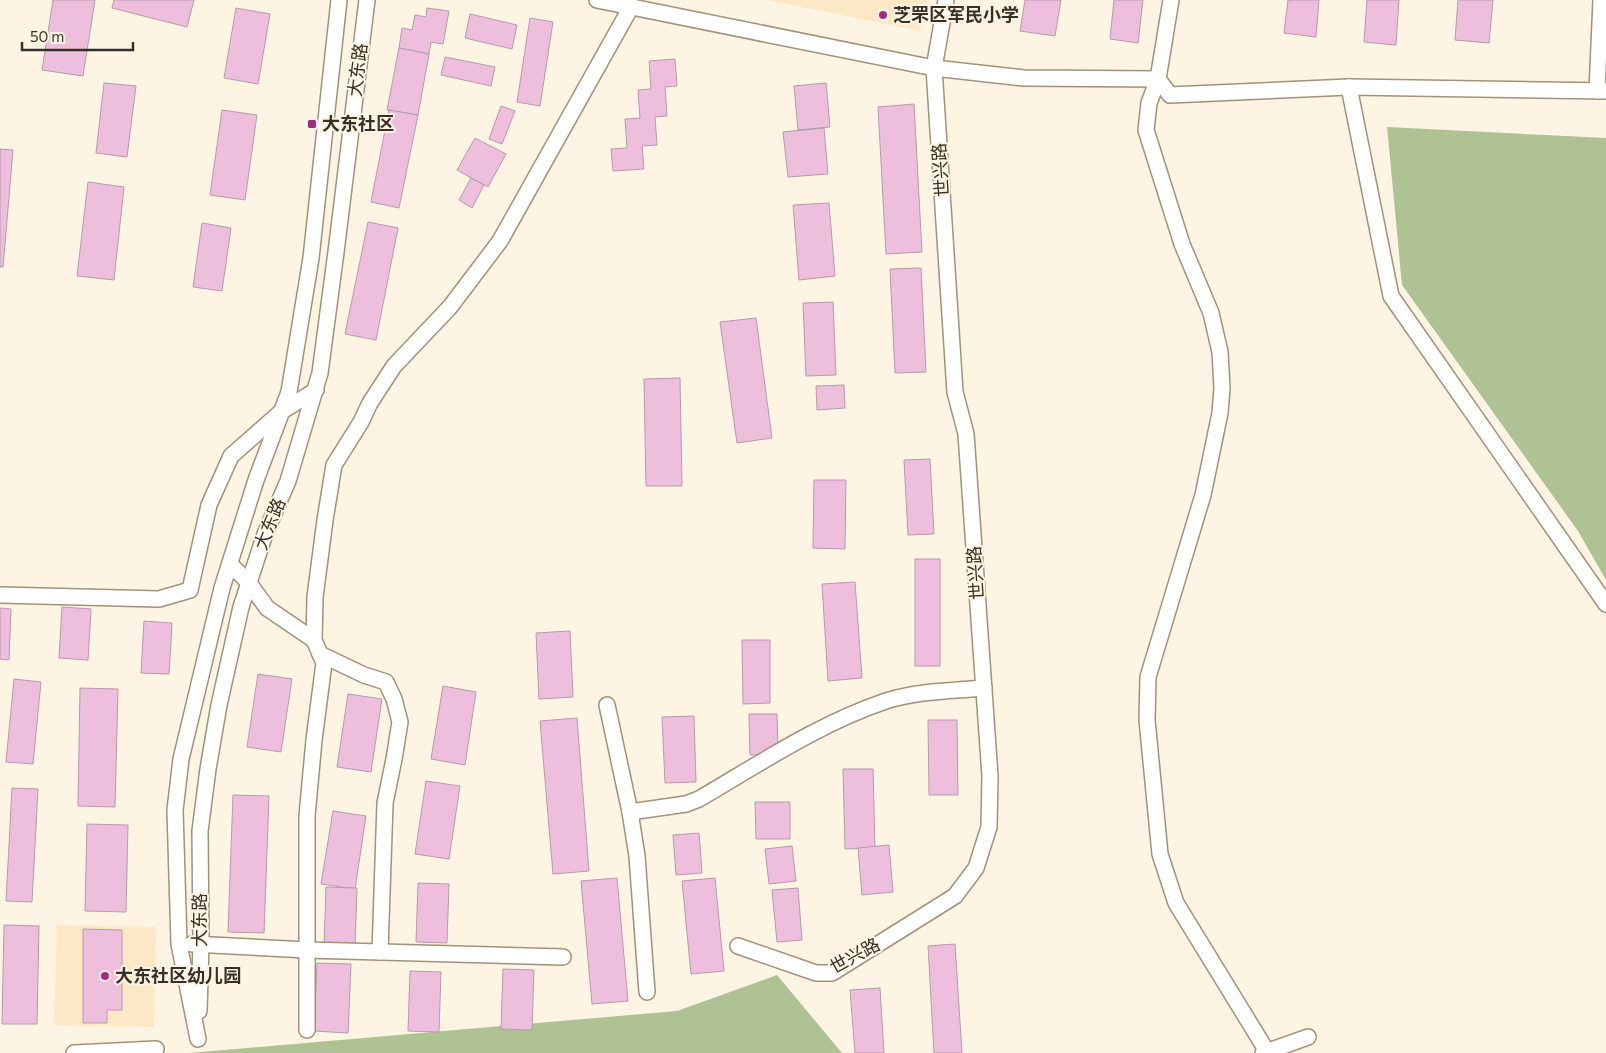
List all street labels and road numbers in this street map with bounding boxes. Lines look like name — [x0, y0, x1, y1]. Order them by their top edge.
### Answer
street label: 大东路 — [343, 42, 371, 98]
street label: 世兴路 — [927, 142, 953, 198]
street label: 大东路 — [249, 494, 289, 553]
street label: 世兴路 — [962, 545, 988, 601]
street label: 大东路 — [188, 893, 210, 947]
street label: 世兴路 — [826, 932, 883, 978]

